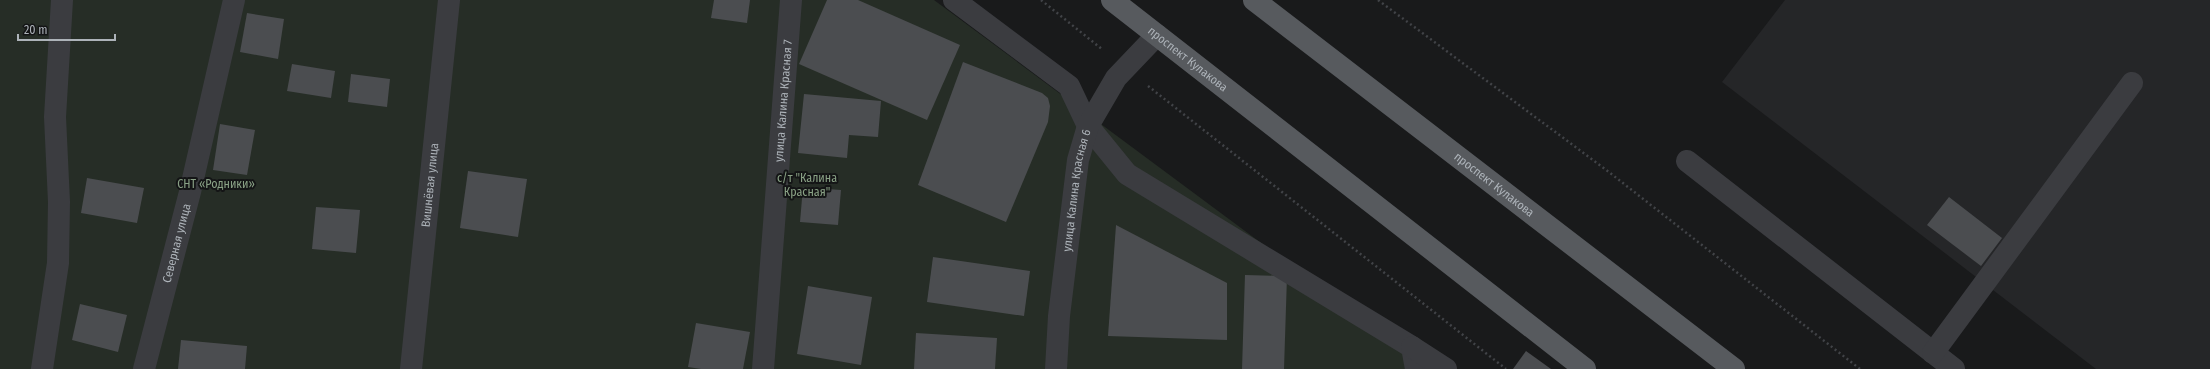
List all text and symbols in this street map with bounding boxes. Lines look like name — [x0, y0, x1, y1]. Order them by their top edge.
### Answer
scale bar — [18, 16, 115, 42]
text: 20 m — [24, 23, 48, 37]
street label: проспект Кулакова — [1145, 24, 1230, 95]
street label: улица Калина Красная 7 — [772, 39, 795, 162]
street label: улица Калина Красная 6 — [1060, 128, 1094, 252]
street label: Вишнёвая улица — [419, 142, 441, 228]
street label: проспект Кулакова — [1451, 150, 1537, 220]
park label: с/т "Калина Красная" — [777, 171, 837, 199]
park label: СНТ «Родники» — [177, 177, 255, 191]
street label: Северная улица — [160, 202, 194, 284]

